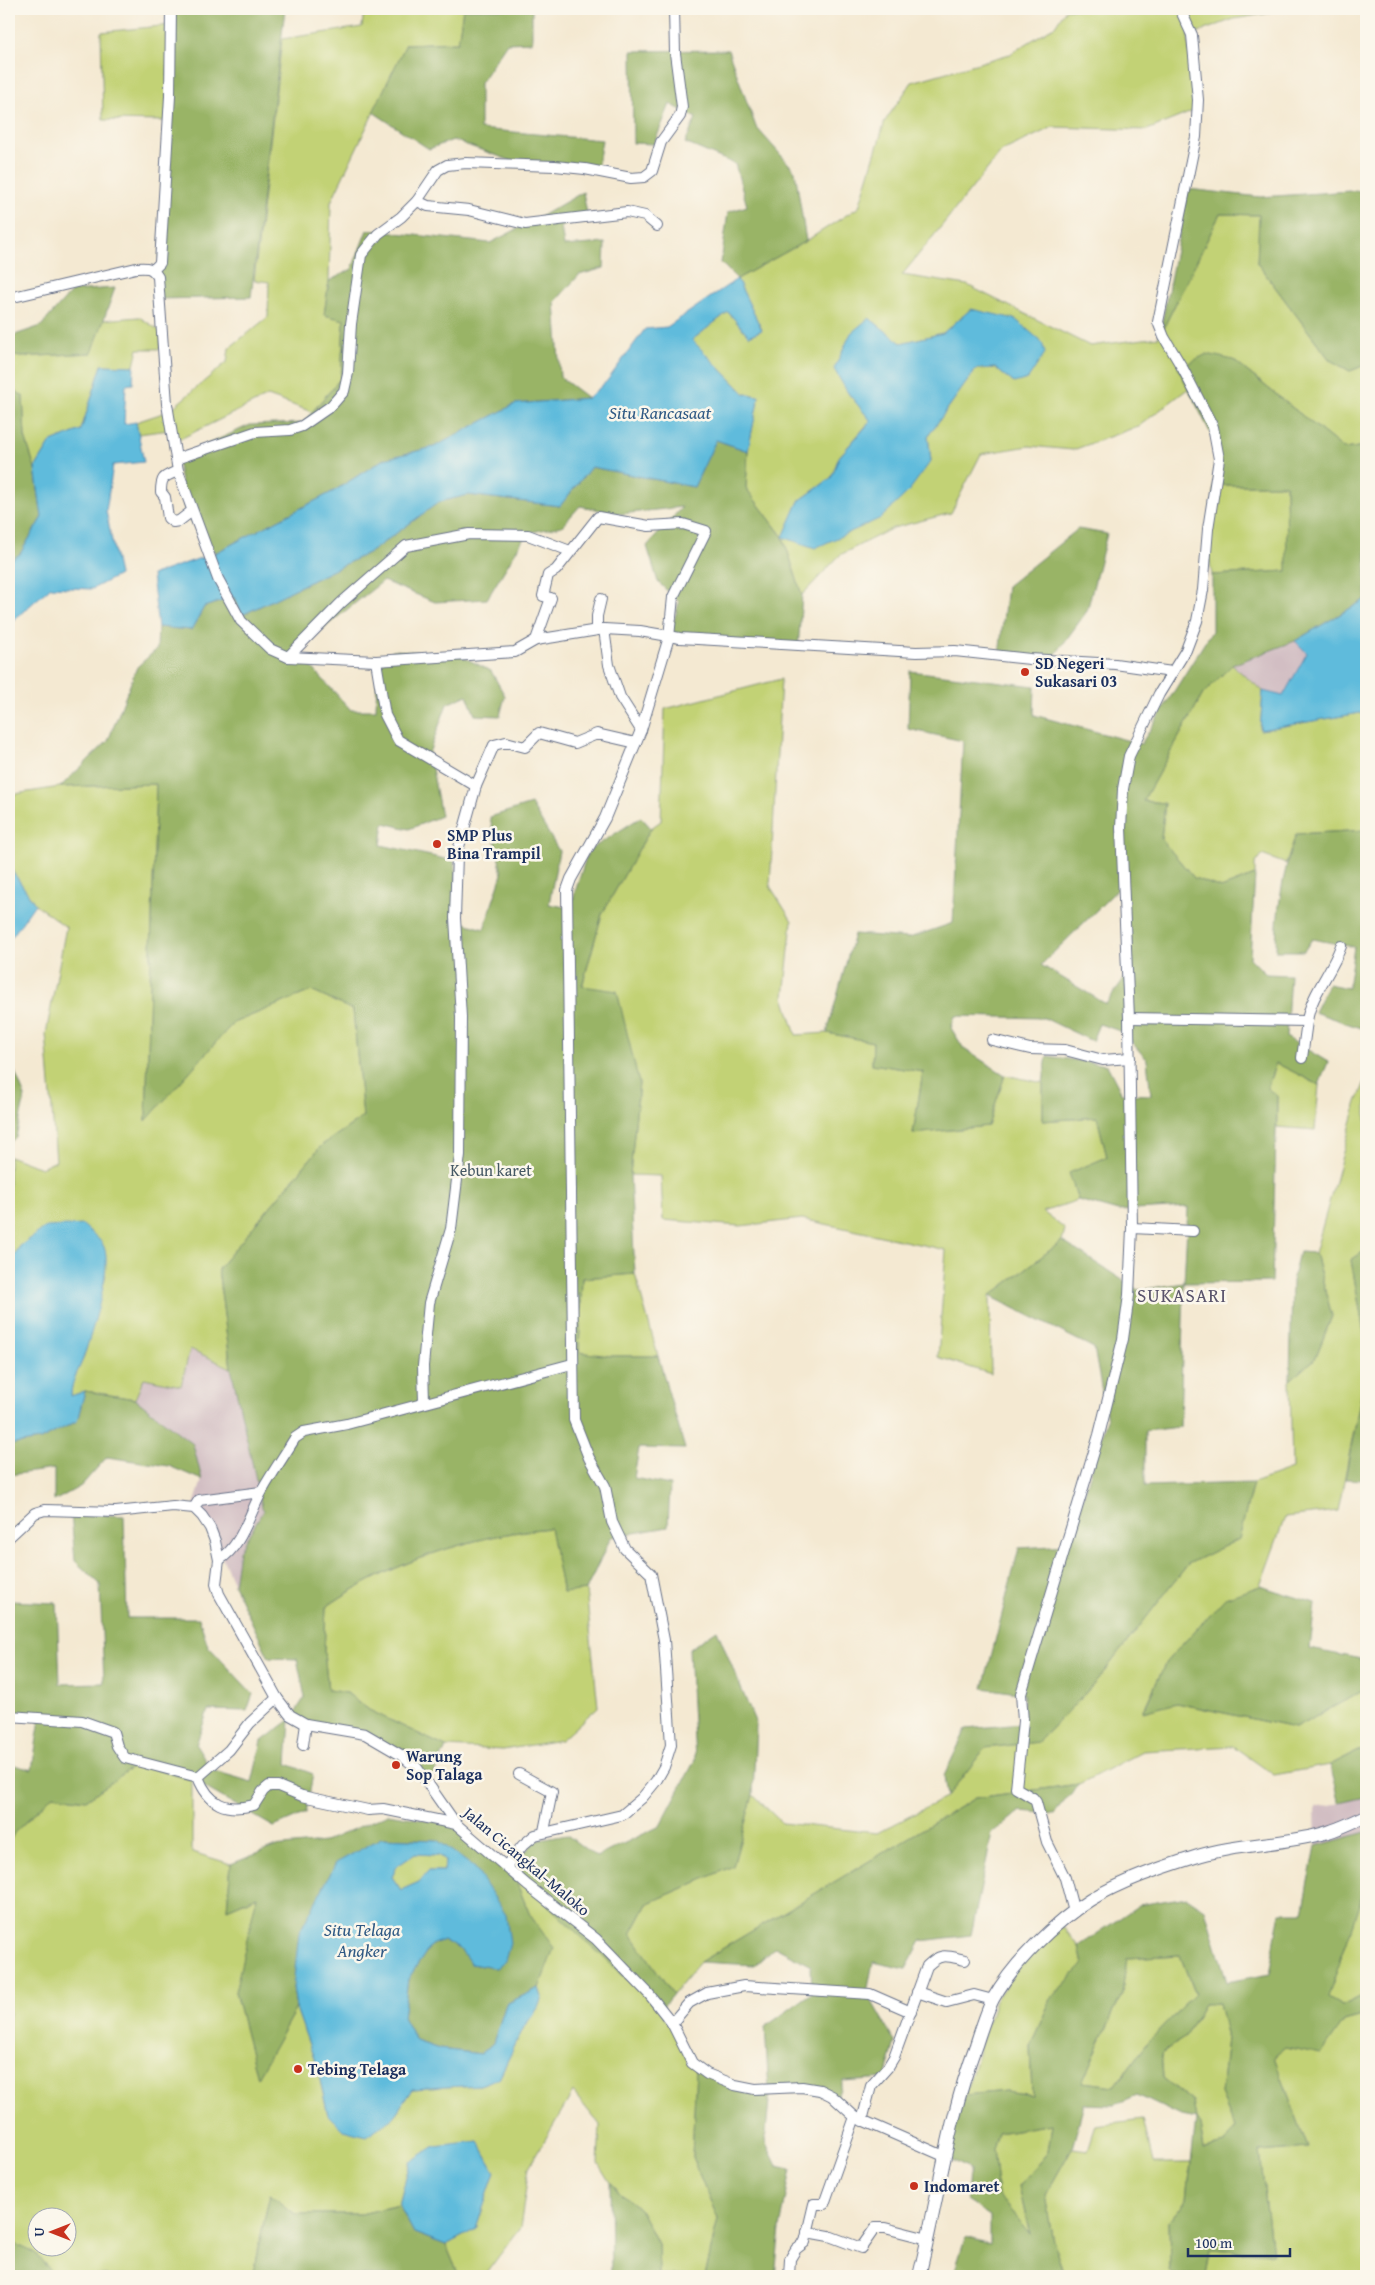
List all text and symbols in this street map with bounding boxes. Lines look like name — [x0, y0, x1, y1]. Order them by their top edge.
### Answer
water label: Situ Rancasaat — [609, 399, 712, 426]
place label: SD Negeri Sukasari 03 — [1035, 651, 1117, 693]
marker: SD Negeri Sukasari 03 — [1019, 666, 1031, 678]
place label: SMP Plus Bina Trampil — [447, 823, 541, 865]
marker: SMP Plus Bina Trampil — [431, 838, 443, 850]
park label: Kebun karet — [450, 1158, 532, 1182]
district label: SUKASARI — [1137, 1281, 1227, 1309]
place label: Warung Sop Talaga — [406, 1744, 483, 1786]
marker: Warung Sop Talaga — [390, 1759, 402, 1771]
street label: Jalan Cicangkal–Maloko — [457, 1799, 596, 1921]
water label: Situ Telaga Angker — [324, 1916, 401, 1964]
place label: Tebing Telaga — [308, 2057, 407, 2081]
marker: Tebing Telaga — [292, 2063, 304, 2075]
place label: Indomaret — [924, 2174, 999, 2198]
marker: Indomaret — [908, 2180, 920, 2192]
north arrow — [28, 2208, 78, 2258]
scale bar — [1188, 2225, 1290, 2257]
text: U — [29, 2227, 49, 2237]
text: 100 m — [1195, 2232, 1233, 2253]

